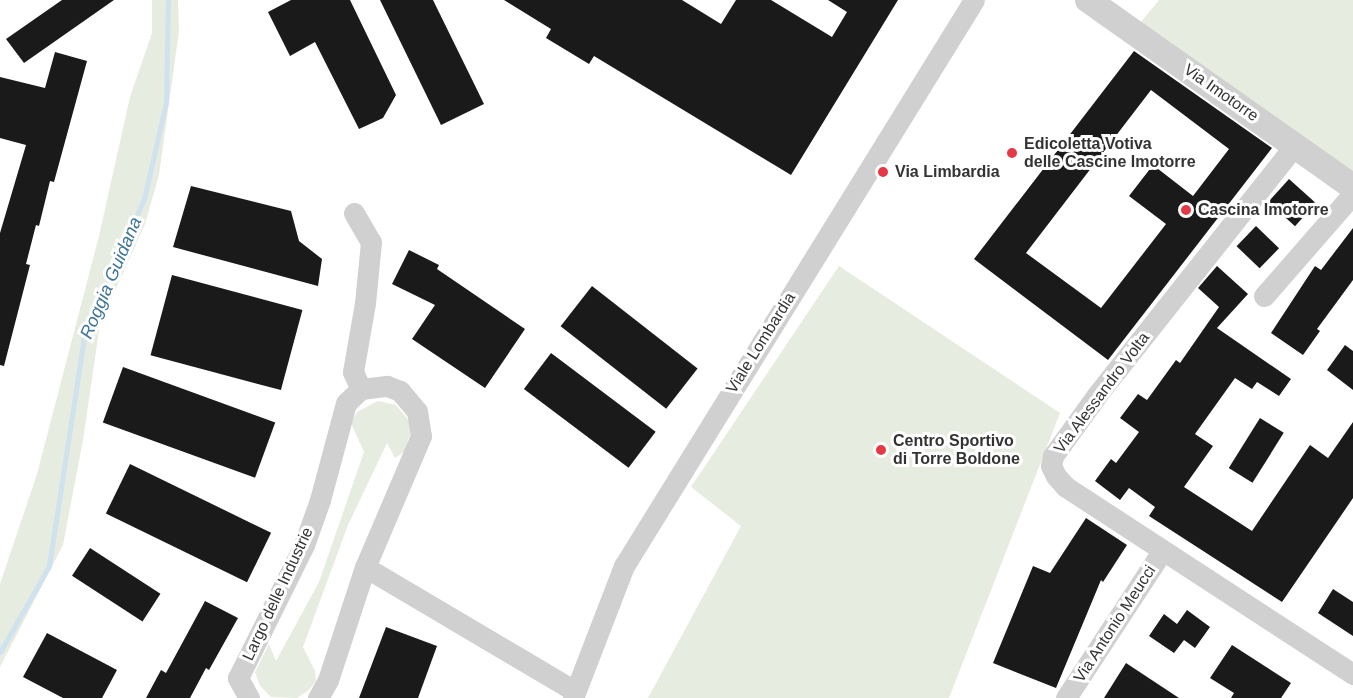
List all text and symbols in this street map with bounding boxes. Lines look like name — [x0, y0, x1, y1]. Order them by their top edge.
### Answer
street label: Via Imotorre — [1180, 60, 1262, 126]
place label: Edicoletta Votiva delle Cascine Imotorre — [1024, 134, 1196, 172]
marker: Edicoletta Votiva delle Cascine Imotorre — [1005, 146, 1019, 160]
place label: Via Limbardia — [895, 162, 1000, 182]
marker: Via Limbardia — [876, 165, 890, 179]
place label: Cascina Imotorre — [1198, 200, 1329, 220]
marker: Cascina Imotorre — [1179, 203, 1193, 217]
water label: Roggia Guidana — [76, 214, 146, 342]
street label: Viale Lombardia — [722, 289, 800, 397]
street label: Via Alessandro Volta — [1050, 328, 1154, 458]
place label: Centro Sportivo di Torre Boldone — [893, 431, 1020, 469]
marker: Centro Sportivo di Torre Boldone — [874, 443, 888, 457]
street label: Largo delle Industrie — [239, 524, 317, 664]
street label: Via Antonio Meucci — [1070, 561, 1160, 687]

